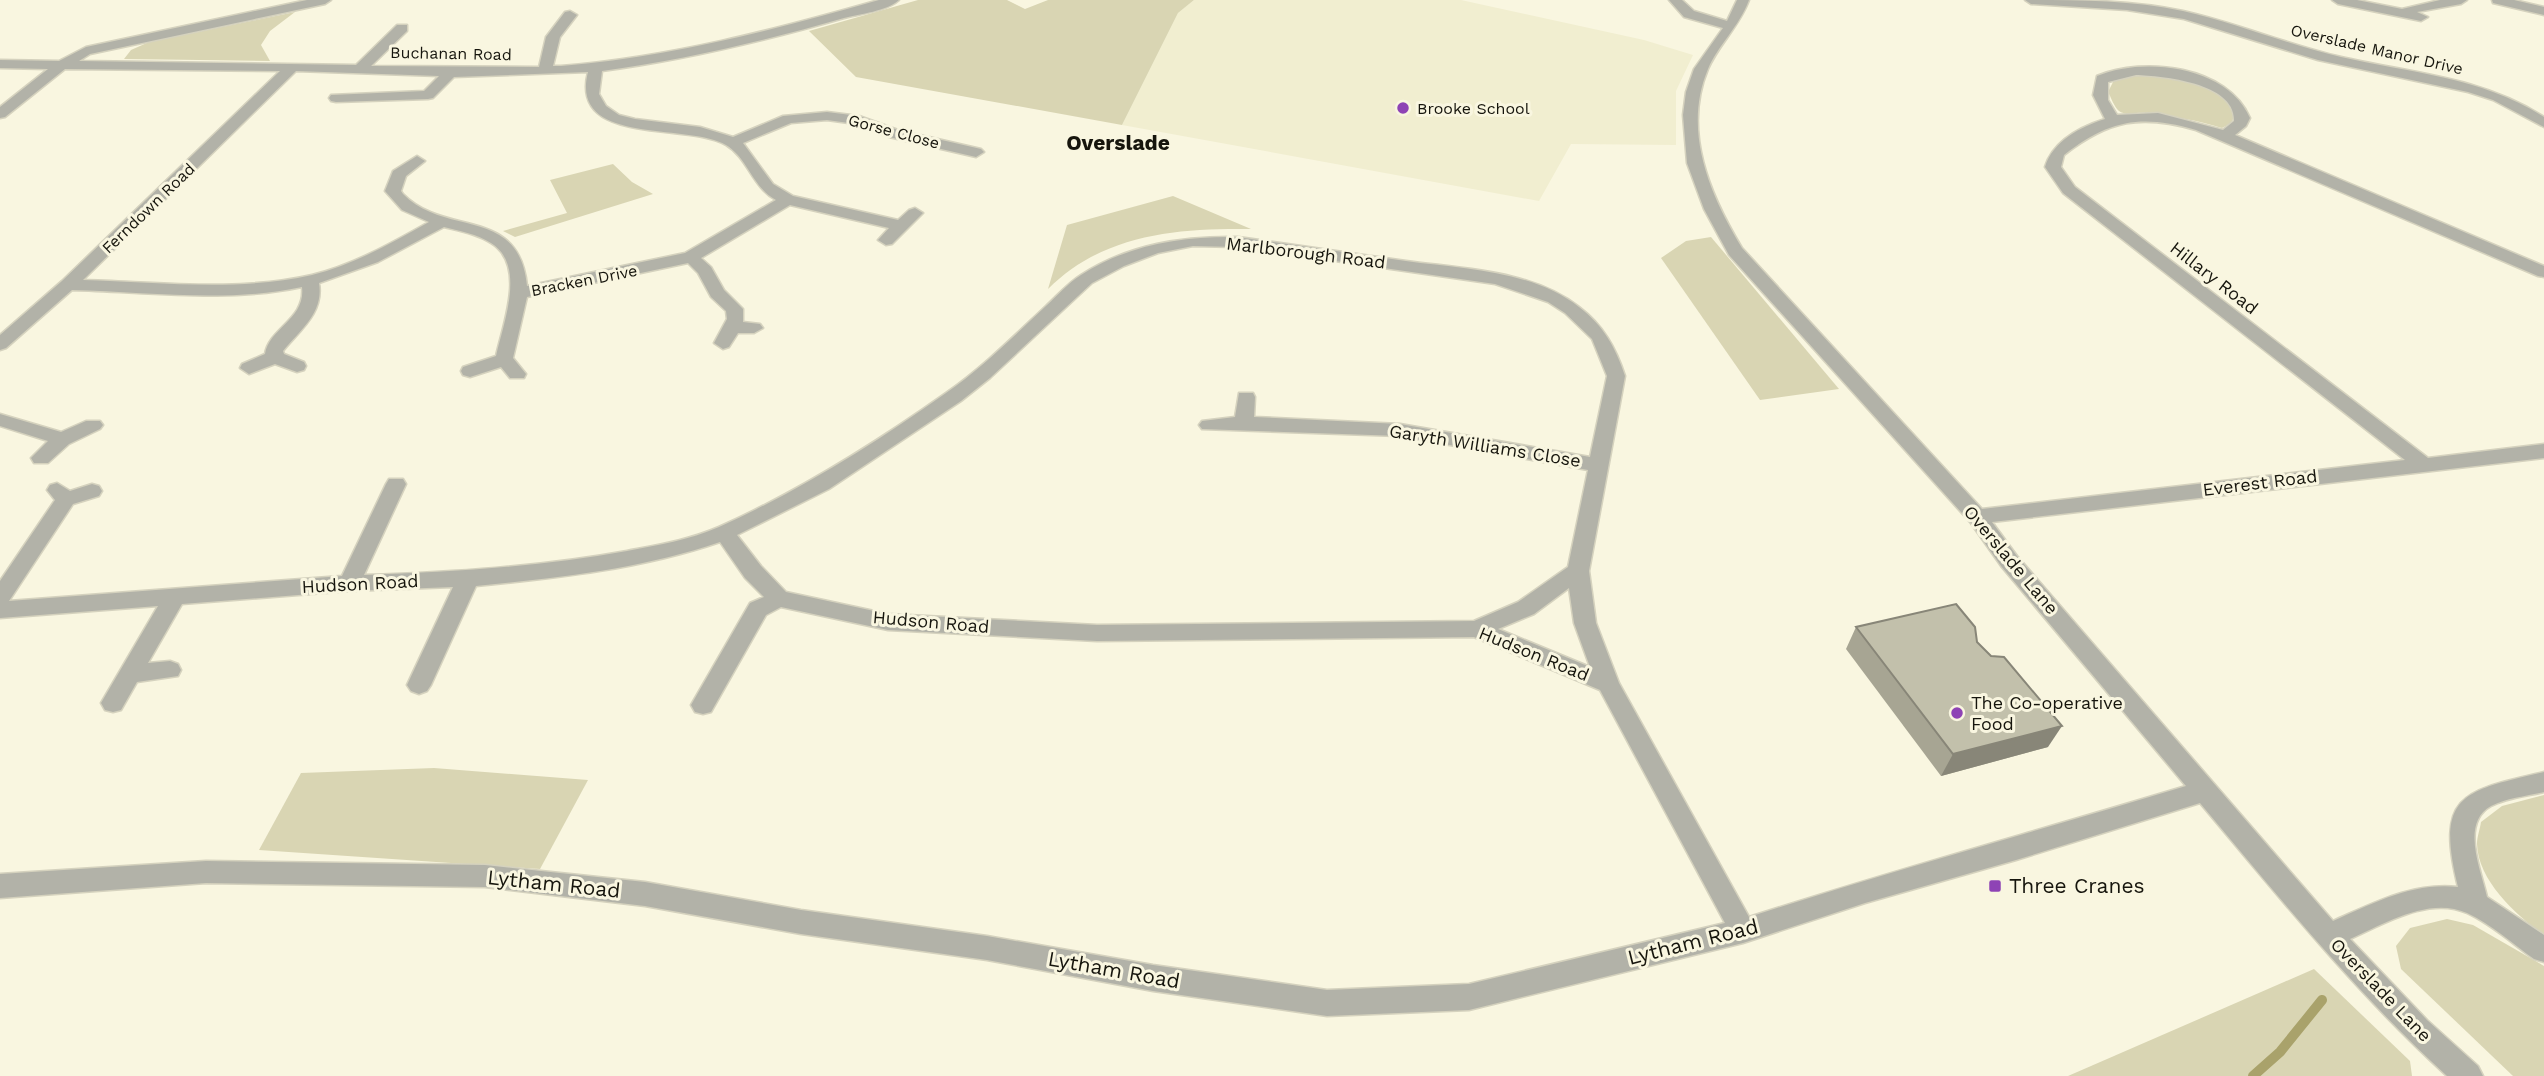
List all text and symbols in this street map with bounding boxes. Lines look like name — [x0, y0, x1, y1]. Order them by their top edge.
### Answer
street label: Overslade Manor Drive — [2289, 20, 2465, 79]
street label: Buchanan Road — [390, 43, 512, 64]
place label: Brooke School — [1417, 99, 1530, 118]
marker: Brooke School — [1395, 100, 1411, 116]
street label: Gorse Close — [846, 110, 942, 153]
district label: Overslade — [1066, 130, 1170, 155]
street label: Ferndown Road — [98, 159, 199, 257]
street label: Marlborough Road — [1225, 232, 1387, 273]
street label: Hillary Road — [2166, 237, 2262, 318]
street label: Bracken Drive — [529, 261, 639, 300]
street label: Garyth Williams Close — [1388, 420, 1582, 471]
street label: Everest Road — [2201, 465, 2318, 500]
street label: Overslade Lane — [1960, 501, 2063, 618]
street label: Hudson Road — [301, 570, 419, 597]
street label: Hudson Road — [872, 606, 990, 637]
street label: Hudson Road — [1476, 622, 1592, 685]
place label: The Co-operative Food — [1971, 692, 2123, 734]
marker: The Co-operative Food — [1949, 705, 1965, 721]
street label: Lytham Road — [486, 864, 622, 903]
place label: Three Cranes — [2009, 873, 2145, 898]
marker: Three Cranes — [1987, 878, 2003, 894]
street label: Lytham Road — [1625, 913, 1761, 970]
street label: Overslade Lane — [2327, 934, 2436, 1046]
street label: Lytham Road — [1046, 946, 1182, 993]

